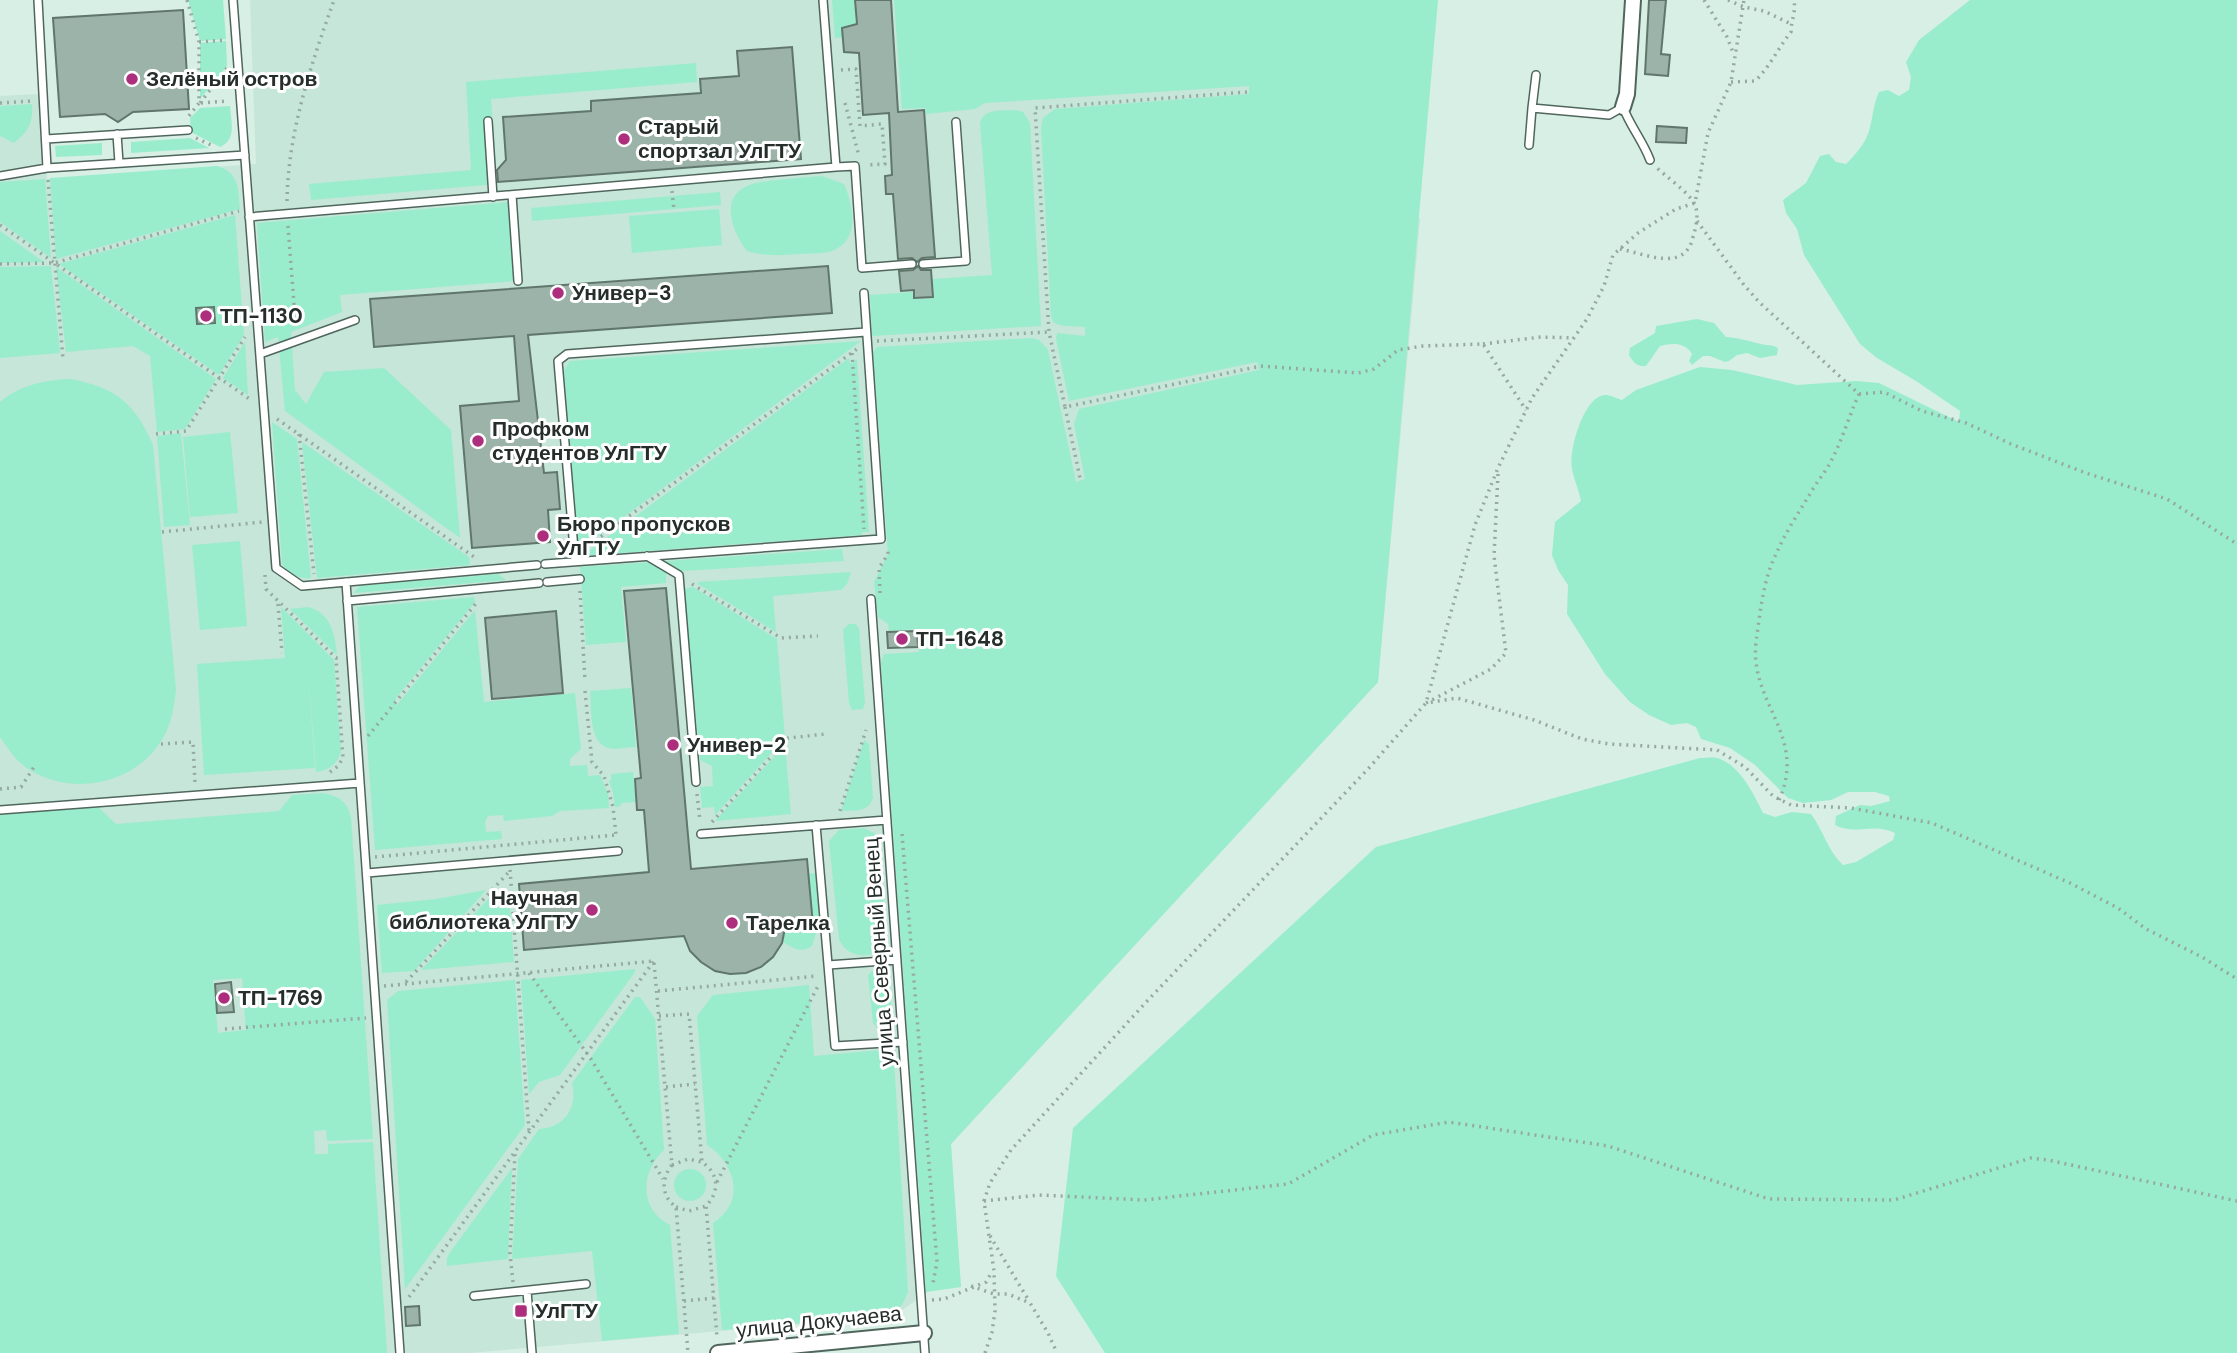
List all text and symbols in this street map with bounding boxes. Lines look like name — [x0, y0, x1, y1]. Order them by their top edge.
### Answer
place label: Зелёный остров — [146, 65, 317, 93]
marker: Зелёный остров — [124, 71, 140, 87]
place label: Старый спортзал УлГТУ — [638, 113, 802, 165]
marker: Старый спортзал УлГТУ — [616, 131, 632, 147]
place label: Универ-3 — [572, 279, 672, 307]
marker: Универ-3 — [550, 285, 566, 301]
place label: ТП-1130 — [220, 302, 303, 330]
marker: ТП-1130 — [198, 308, 214, 324]
place label: Профком студентов УлГТУ — [492, 415, 668, 467]
marker: Профком студентов УлГТУ — [470, 433, 486, 449]
place label: Бюро пропусков УлГТУ — [557, 510, 731, 562]
marker: Бюро пропусков УлГТУ — [535, 528, 551, 544]
place label: ТП-1648 — [916, 625, 1004, 653]
marker: ТП-1648 — [894, 631, 910, 647]
place label: Универ-2 — [687, 731, 786, 759]
marker: Универ-2 — [665, 737, 681, 753]
street label: улица Северный Венец — [857, 837, 901, 1067]
place label: Научная библиотека УлГТУ — [389, 884, 579, 936]
marker: Научная библиотека УлГТУ — [584, 902, 600, 918]
place label: Тарелка — [746, 909, 830, 937]
marker: Тарелка — [724, 915, 740, 931]
place label: ТП-1769 — [238, 984, 323, 1012]
marker: ТП-1769 — [216, 990, 232, 1006]
place label: УлГТУ — [535, 1297, 599, 1325]
street label: улица Докучаева — [735, 1299, 903, 1345]
marker: УлГТУ — [513, 1303, 529, 1319]

